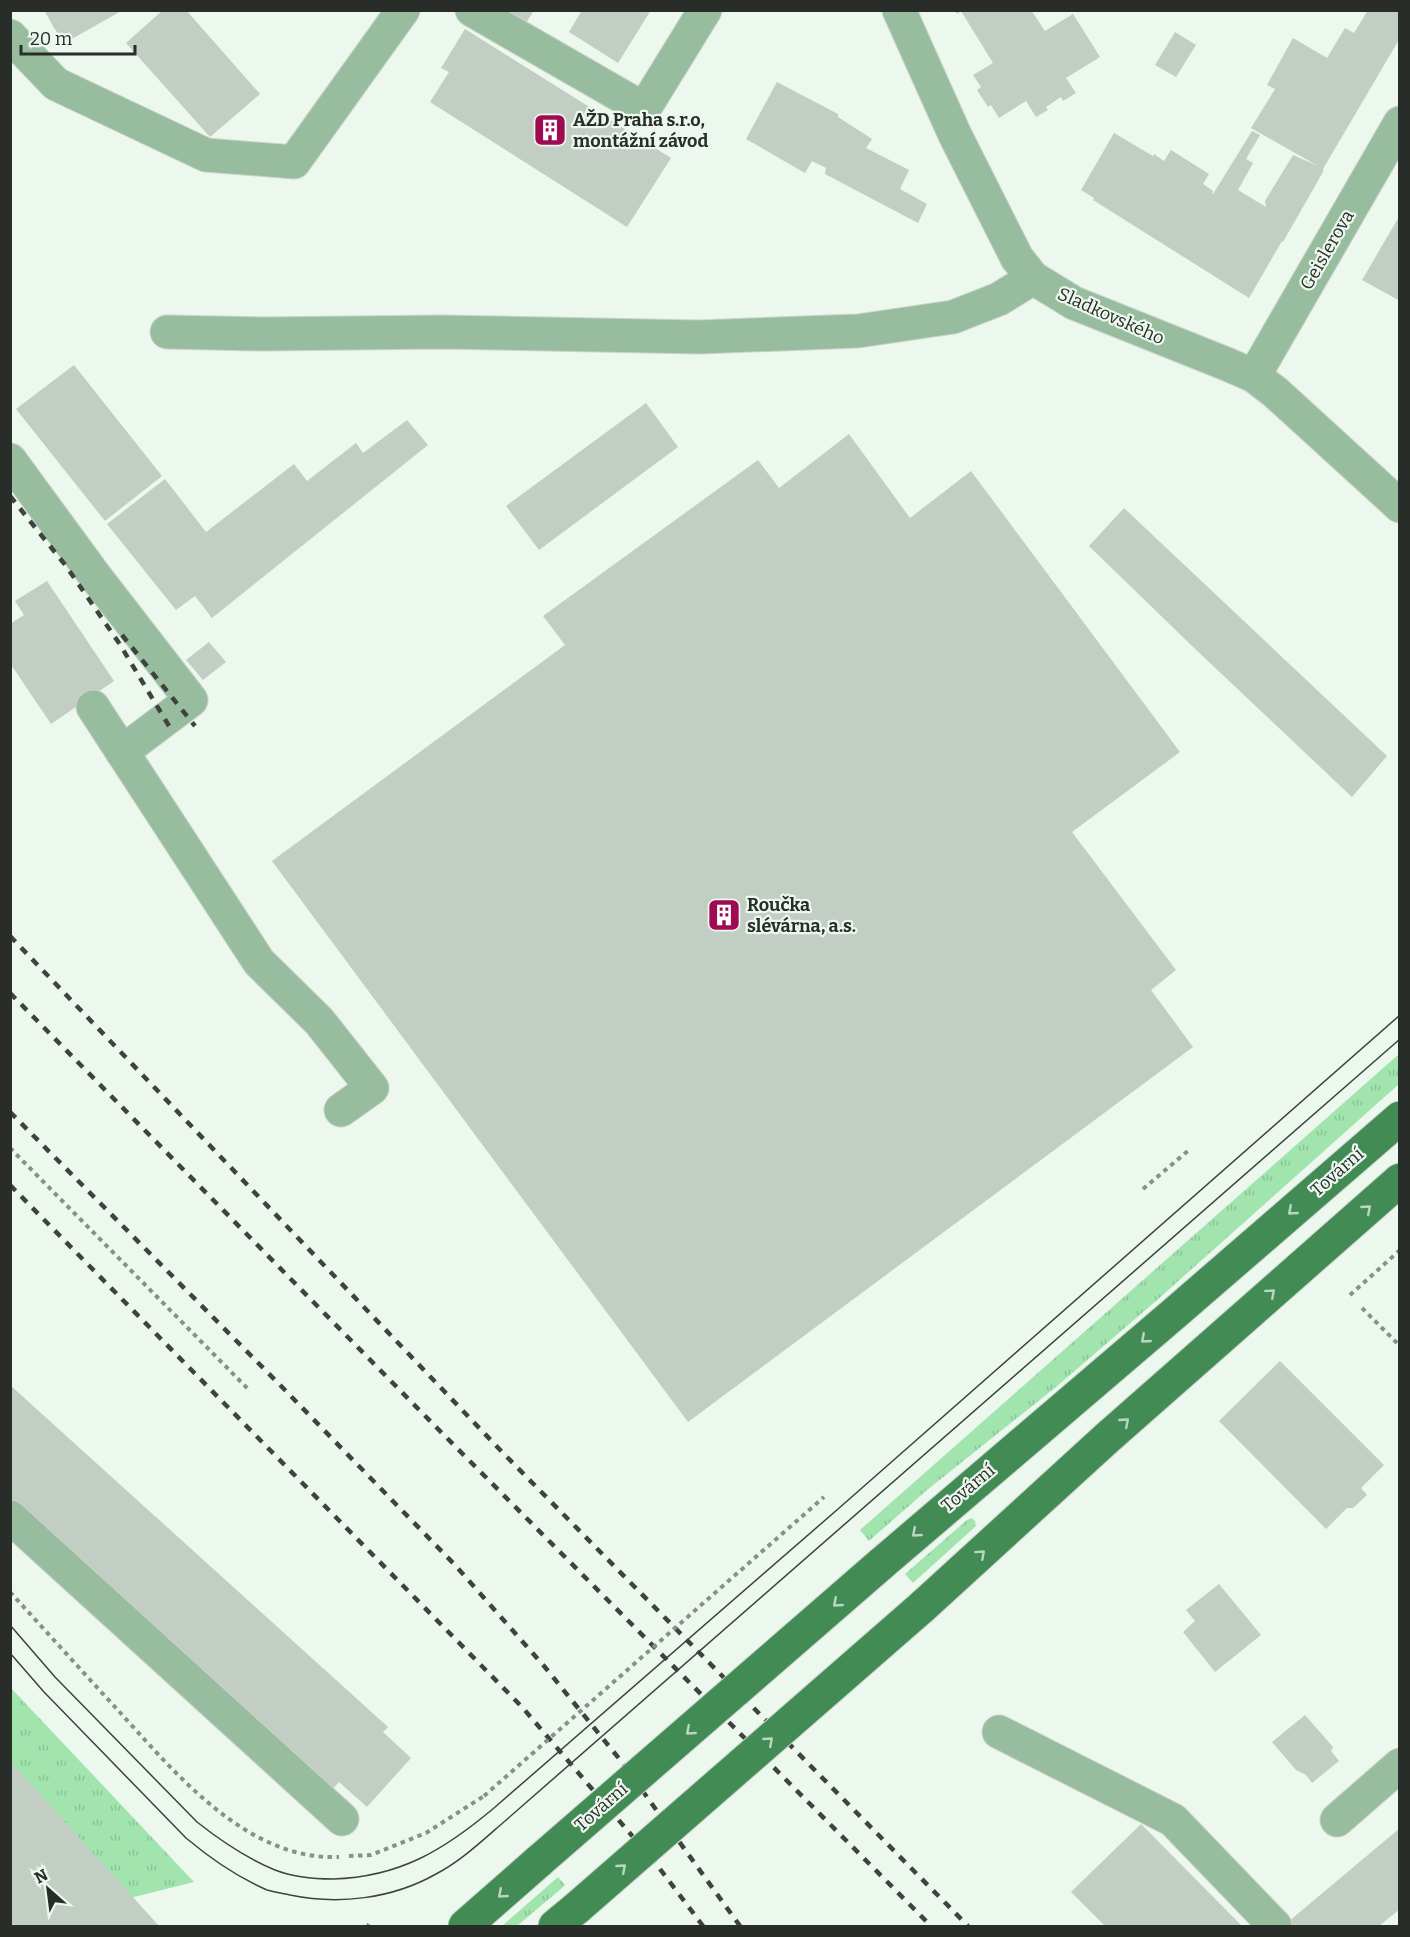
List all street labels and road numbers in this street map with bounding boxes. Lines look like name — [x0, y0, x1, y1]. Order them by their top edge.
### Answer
street label: Geislerova — [1295, 206, 1359, 294]
street label: Sladkovského — [1054, 283, 1168, 349]
street label: Tovární — [1306, 1143, 1369, 1201]
street label: Tovární — [937, 1459, 1000, 1517]
street label: Tovární — [570, 1778, 633, 1836]

